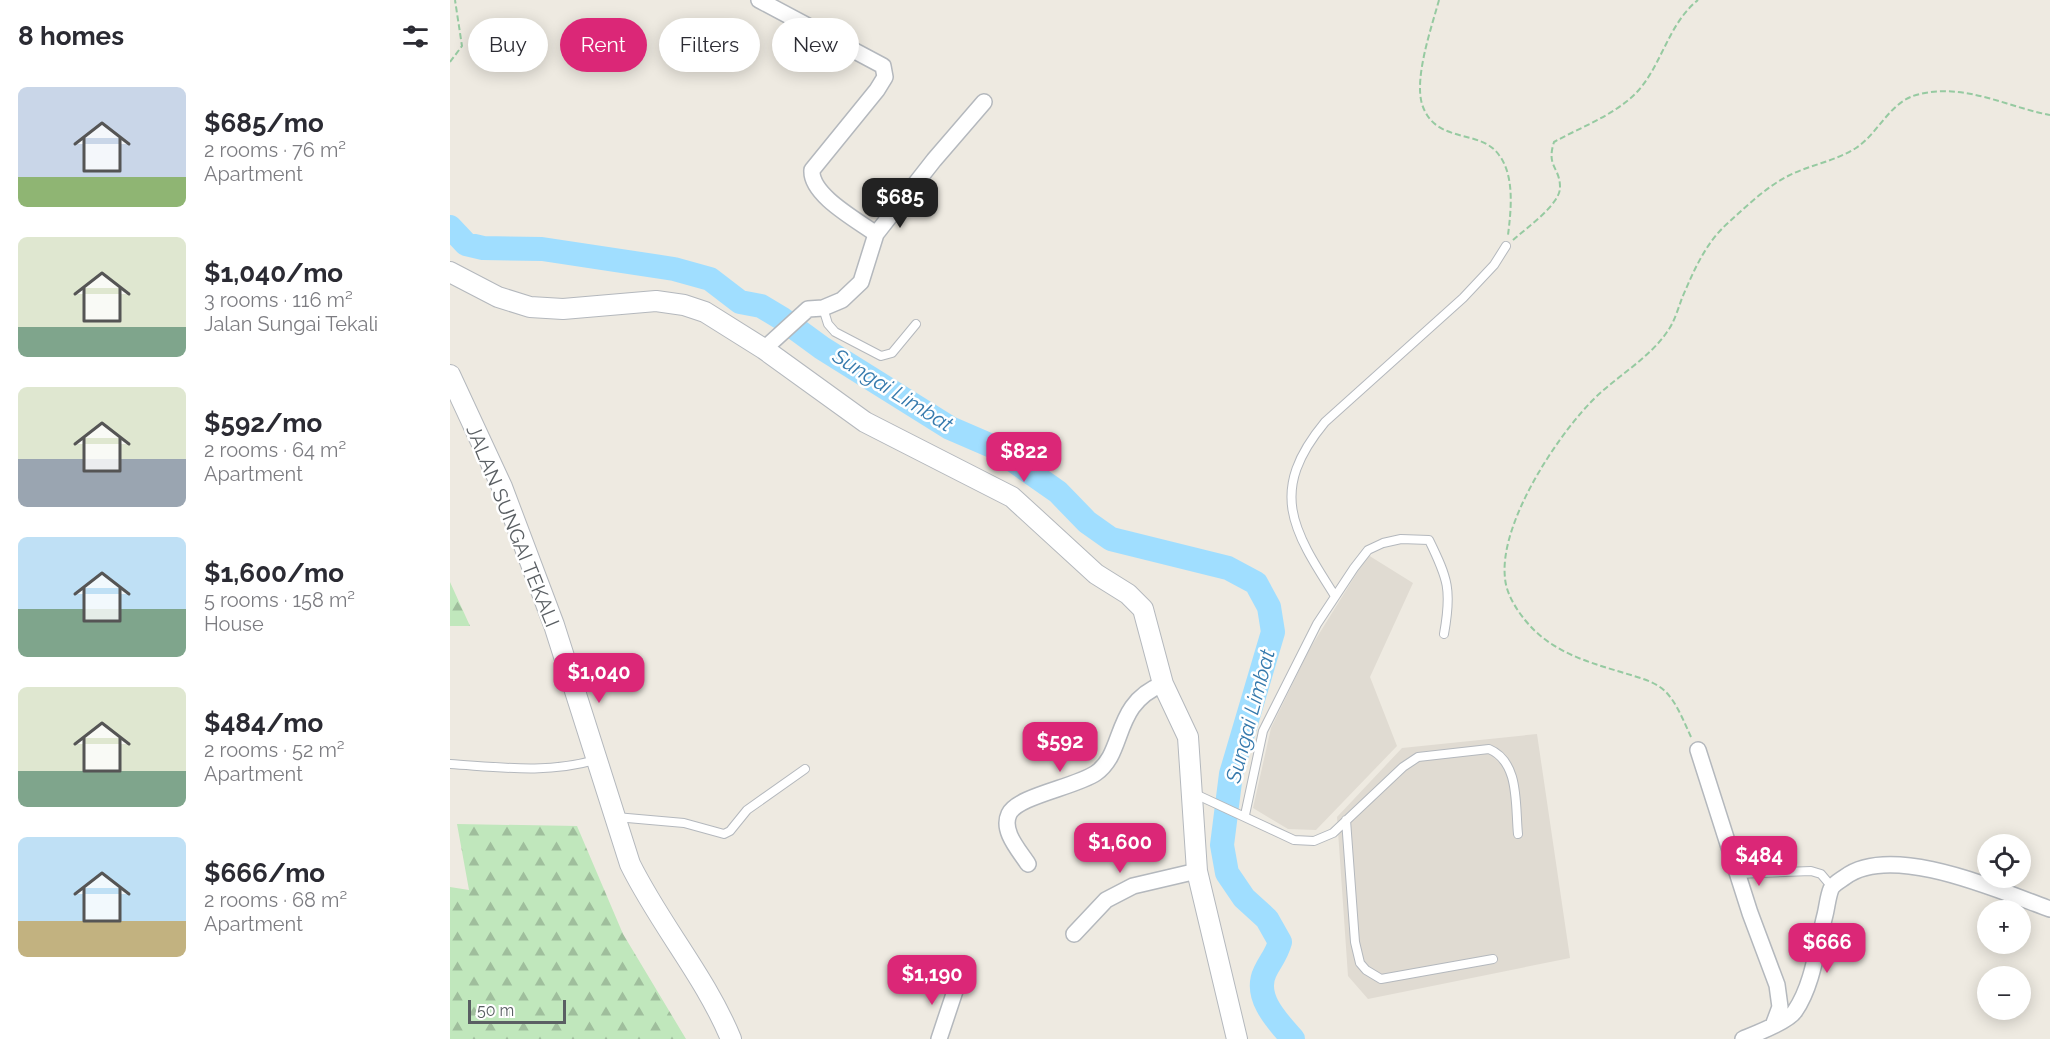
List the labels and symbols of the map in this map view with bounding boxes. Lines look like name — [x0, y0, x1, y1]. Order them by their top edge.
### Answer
pin: $685 — [864, 178, 936, 229]
water label: Sungai Limbat — [827, 343, 958, 437]
street label: JALAN SUNGAI TEKALI — [461, 421, 565, 631]
pin: $822 — [988, 432, 1060, 483]
water label: Sungai Limbat — [1220, 646, 1280, 786]
pin: $1,040 — [550, 653, 648, 704]
pin: $592 — [1024, 722, 1096, 773]
pin: $1,600 — [1071, 823, 1169, 874]
pin: $484 — [1723, 836, 1795, 887]
pin: $666 — [1791, 923, 1863, 974]
pin: $1,190 — [883, 955, 981, 1006]
scale bar — [468, 997, 566, 1024]

